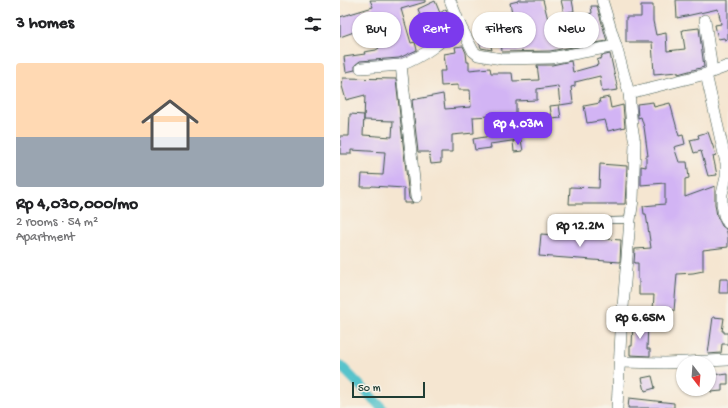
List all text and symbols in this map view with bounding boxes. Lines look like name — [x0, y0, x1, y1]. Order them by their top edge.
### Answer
chip: Buy — [352, 12, 401, 48]
chip: Rent — [409, 12, 464, 48]
chip: Filters — [472, 12, 536, 48]
chip: New — [544, 12, 599, 48]
icon: filters — [302, 13, 324, 35]
text: 3 homes — [16, 14, 74, 34]
icon: home — [134, 89, 206, 161]
pin: Rp 4.03M — [477, 112, 559, 146]
text: Rp 4.03M — [493, 117, 543, 132]
text: Rp 4,030,000/mo — [16, 195, 138, 215]
pin: Rp 12.2M — [539, 214, 621, 248]
text: 2 rooms · 54 m² — [16, 215, 98, 230]
text: Rp 12.2M — [556, 219, 604, 234]
text: Apartment — [16, 230, 75, 245]
pin: Rp 6.65M — [599, 306, 681, 340]
text: Rp 6.65M — [615, 311, 665, 326]
north arrow — [676, 356, 716, 396]
map controls — [676, 356, 716, 396]
scale bar — [352, 380, 425, 399]
text: 50 m — [358, 383, 380, 395]

